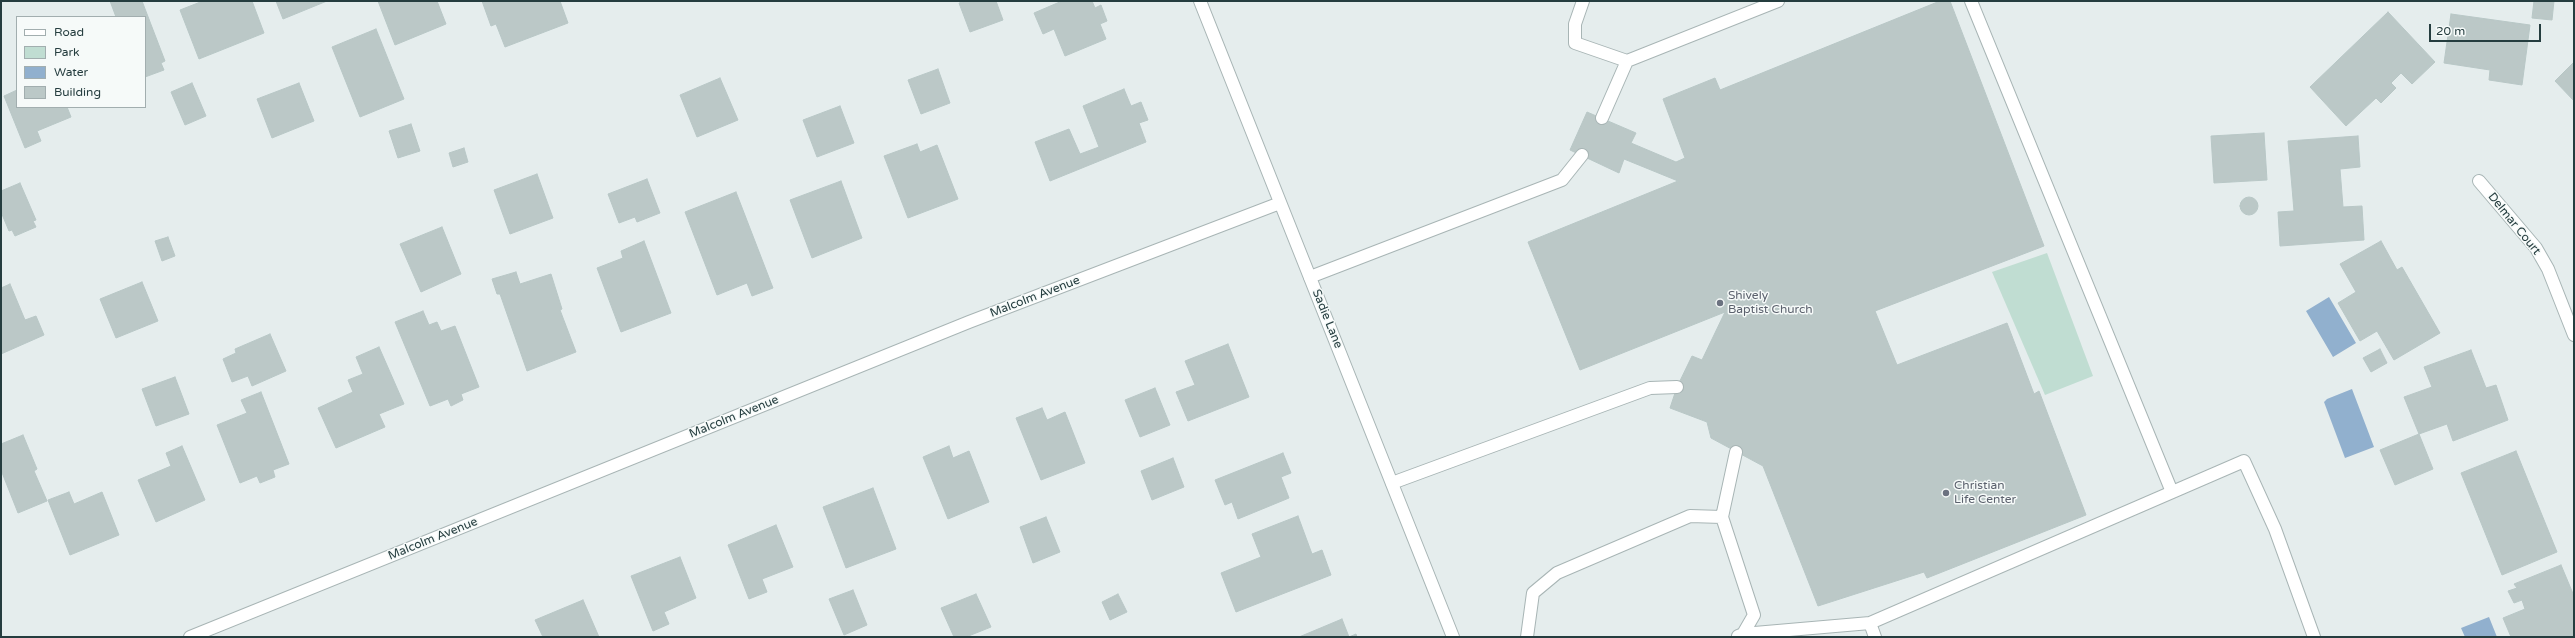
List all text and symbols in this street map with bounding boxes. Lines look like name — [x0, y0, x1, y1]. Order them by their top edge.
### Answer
legend — [16, 16, 146, 108]
scale bar — [2431, 16, 2543, 42]
text: 20 m — [2436, 24, 2465, 38]
text: Road — [54, 25, 84, 39]
text: Park — [54, 45, 80, 59]
text: Water — [54, 65, 88, 79]
text: Building — [54, 85, 101, 99]
street label: Delmar Court — [2484, 190, 2544, 258]
street label: Malcolm Avenue — [988, 273, 1082, 321]
street label: Sadie Lane — [1309, 287, 1345, 351]
place label: Shively Baptist Church — [1728, 289, 1813, 317]
marker: Shively Baptist Church — [1715, 298, 1725, 308]
street label: Malcolm Avenue — [687, 393, 781, 441]
place label: Christian Life Center — [1954, 479, 2016, 507]
marker: Christian Life Center — [1941, 488, 1951, 498]
street label: Malcolm Avenue — [386, 515, 480, 563]

